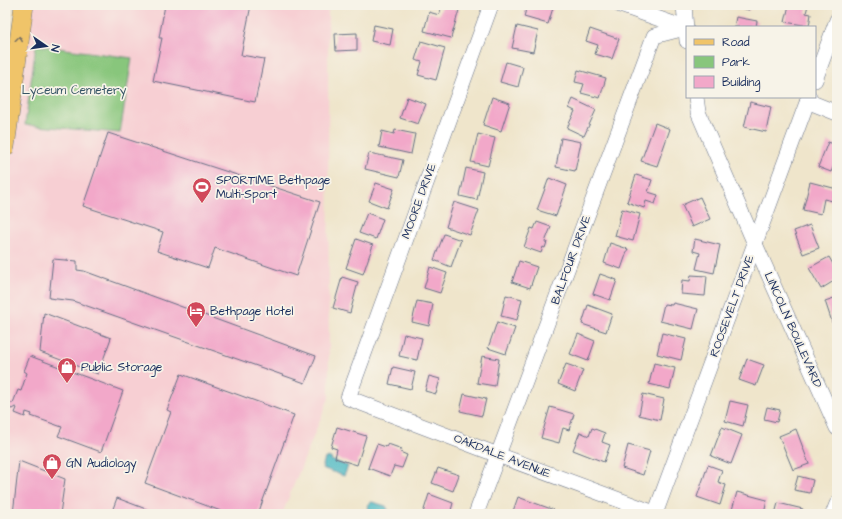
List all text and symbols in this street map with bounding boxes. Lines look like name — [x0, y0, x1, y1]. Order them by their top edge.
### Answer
north arrow — [26, 26, 66, 66]
legend — [686, 26, 816, 98]
text: Road — [722, 34, 750, 51]
one-way arrow — [14, 36, 23, 42]
text: N — [47, 43, 63, 53]
text: Park — [722, 54, 750, 71]
text: Building — [722, 74, 760, 92]
park label: Lyceum Cemetery — [22, 82, 127, 100]
street label: MOORE DRIVE — [397, 161, 441, 241]
place label: SPORTIME Bethpage Multi-Sport — [216, 172, 331, 203]
sports icon: SPORTIME Bethpage Multi-Sport — [191, 176, 213, 204]
street label: BALFOUR DRIVE — [547, 213, 595, 307]
street label: ROOSEVELT DRIVE — [706, 253, 758, 359]
street label: LINCOLN BOULEVARD — [760, 269, 826, 391]
hotel icon: Bethpage Hotel — [185, 300, 207, 328]
place label: Bethpage Hotel — [210, 303, 293, 321]
shop icon: Public Storage — [56, 356, 78, 384]
place label: Public Storage — [81, 359, 163, 377]
street label: OAKDALE AVENUE — [451, 430, 553, 482]
shop icon: GN Audiology — [41, 452, 63, 480]
place label: GN Audiology — [66, 455, 137, 473]

